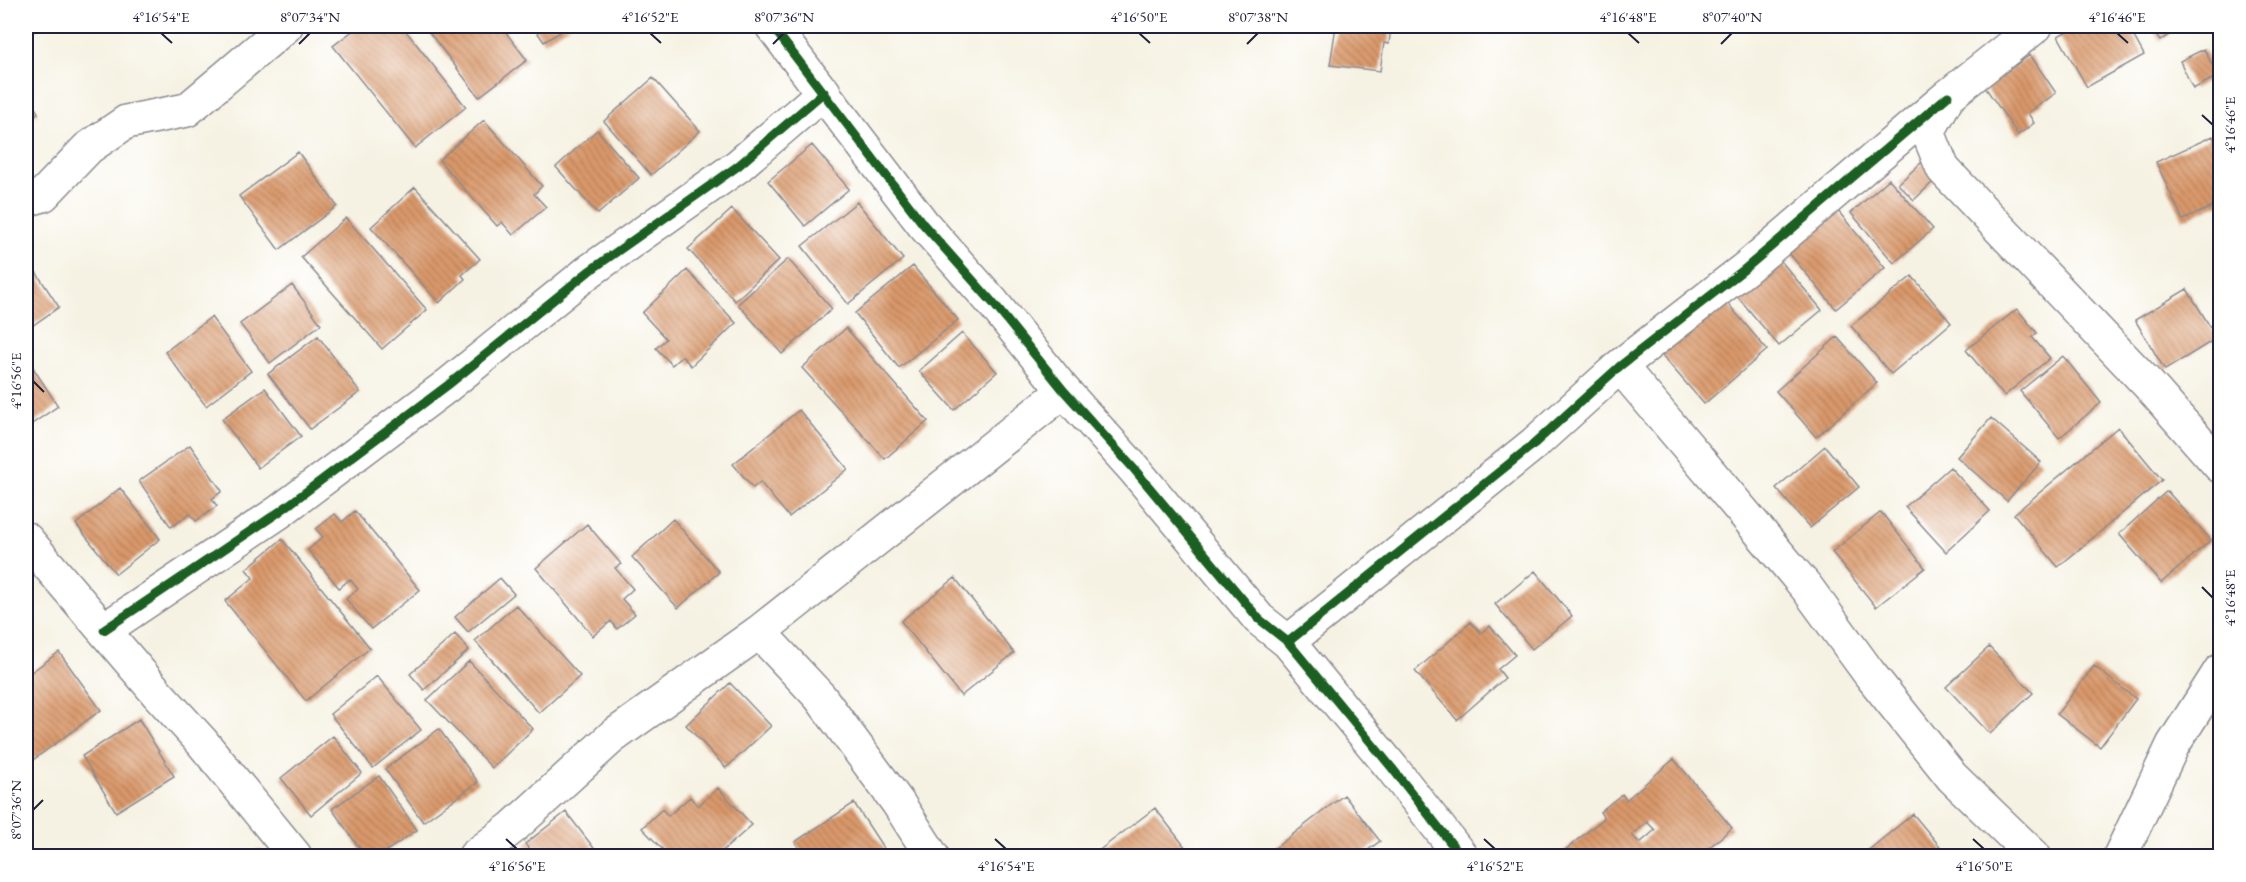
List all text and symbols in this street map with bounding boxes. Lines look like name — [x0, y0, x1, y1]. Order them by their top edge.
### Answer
text: 4°16'54"E — [133, 7, 190, 26]
text: 8°07'34"N — [280, 7, 340, 26]
text: 4°16'52"E — [622, 7, 679, 26]
text: 8°07'36"N — [754, 7, 814, 26]
text: 4°16'50"E — [1111, 7, 1168, 26]
text: 8°07'38"N — [1228, 7, 1288, 26]
text: 4°16'48"E — [1600, 7, 1657, 26]
text: 8°07'40"N — [1702, 7, 1762, 26]
text: 4°16'46"E — [2089, 7, 2146, 26]
text: 4°16'46"E — [2220, 96, 2239, 153]
text: 4°16'56"E — [6, 352, 25, 409]
text: 4°16'48"E — [2220, 569, 2239, 626]
text: 8°07'36"N — [6, 780, 25, 840]
text: 4°16'56"E — [489, 856, 546, 875]
text: 4°16'54"E — [978, 856, 1035, 875]
text: 4°16'52"E — [1467, 856, 1524, 875]
text: 4°16'50"E — [1956, 856, 2013, 875]

